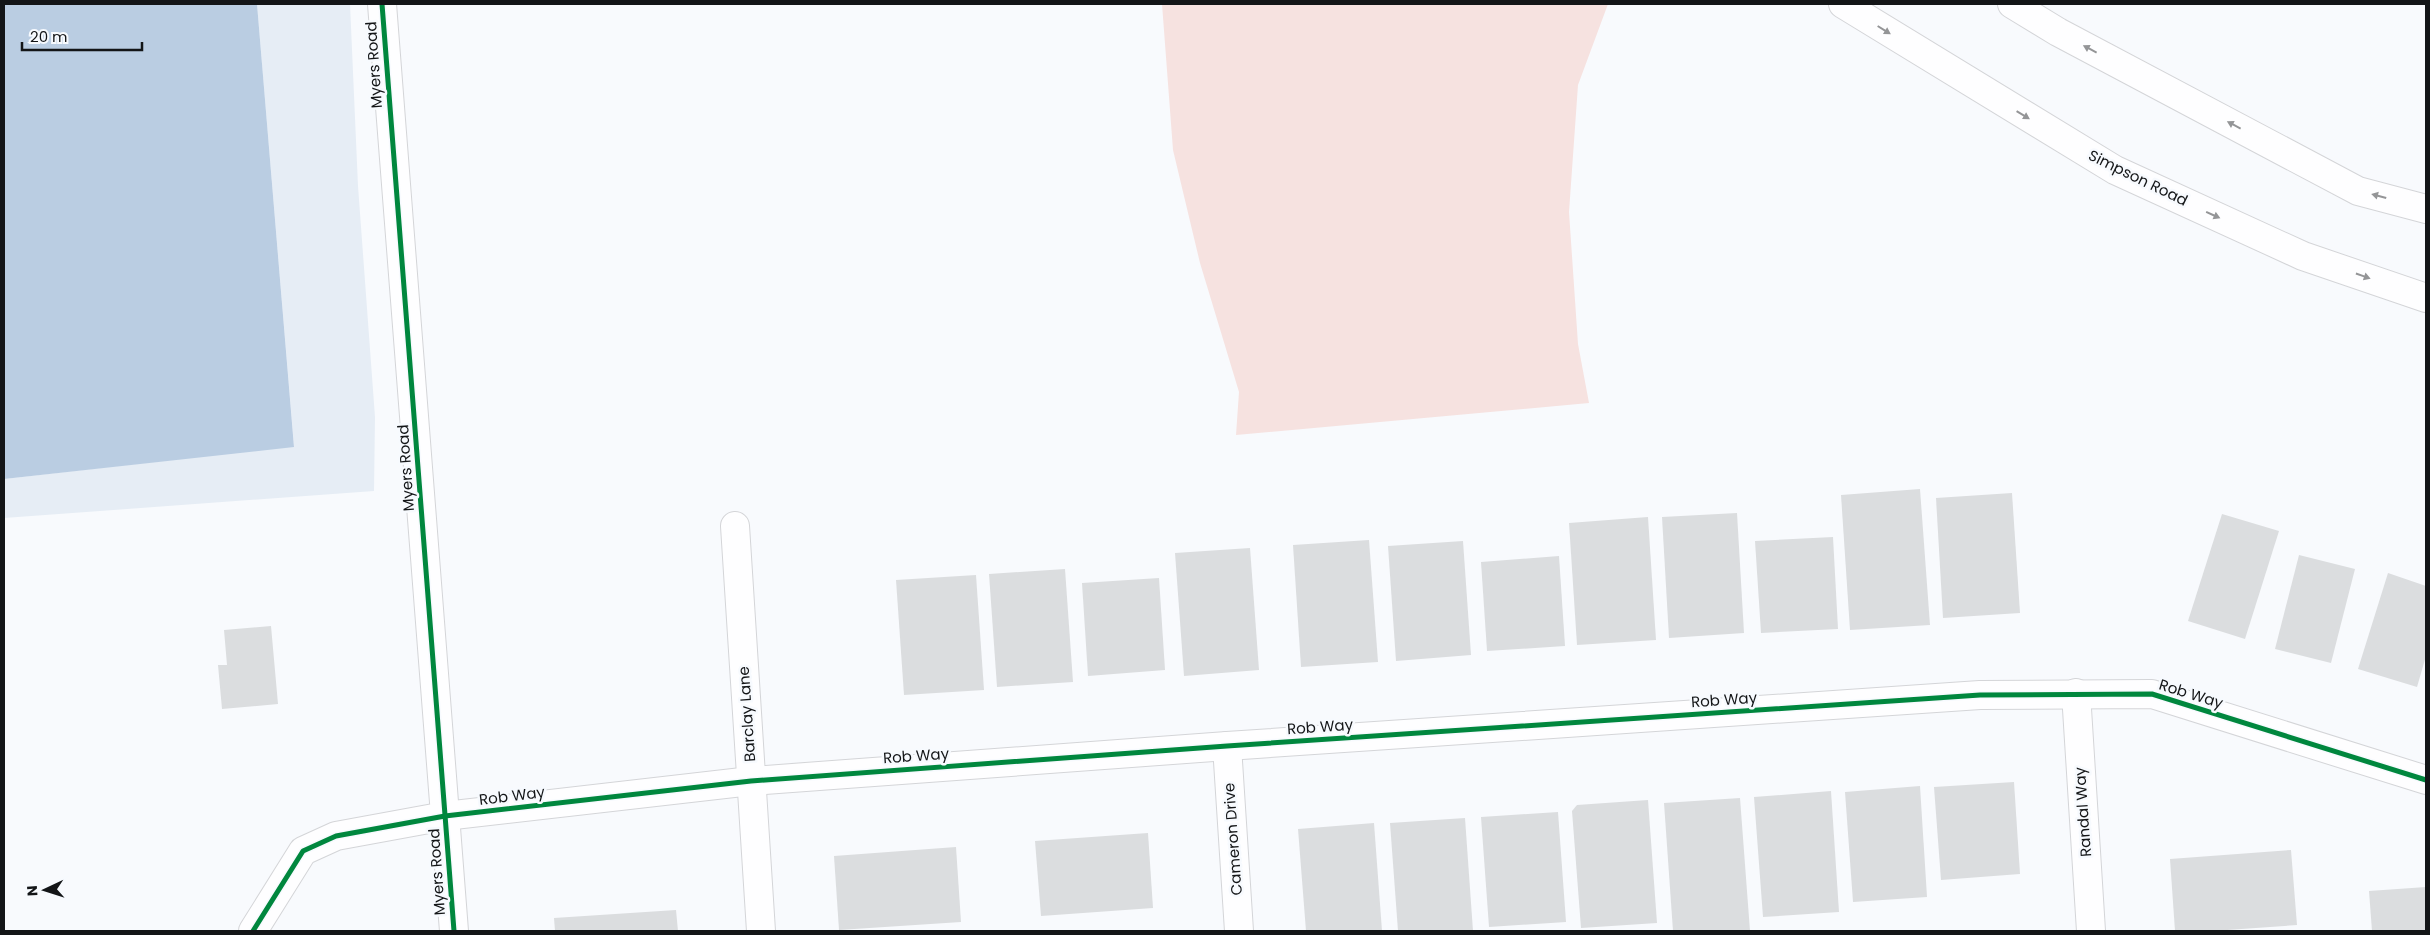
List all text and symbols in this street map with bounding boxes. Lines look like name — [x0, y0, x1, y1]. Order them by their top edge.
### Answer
scale bar — [22, 20, 142, 52]
street label: Myers Road — [360, 21, 387, 109]
one-way arrow — [1878, 25, 1891, 34]
text: 20 m — [30, 26, 68, 47]
one-way arrow — [2083, 45, 2097, 53]
one-way arrow — [2016, 110, 2029, 119]
one-way arrow — [2226, 121, 2241, 129]
street label: Simpson Road — [2085, 144, 2191, 211]
one-way arrow — [2372, 192, 2387, 200]
one-way arrow — [2206, 211, 2220, 219]
one-way arrow — [2356, 272, 2371, 280]
street label: Myers Road — [392, 424, 419, 512]
street label: Barclay Lane — [733, 665, 760, 763]
street label: Rob Way — [2156, 674, 2226, 713]
street label: Rob Way — [1690, 687, 1758, 712]
street label: Rob Way — [1286, 714, 1354, 739]
street label: Rob Way — [882, 743, 950, 768]
street label: Randal Way — [2069, 766, 2096, 858]
street label: Rob Way — [478, 781, 547, 810]
street label: Cameron Drive — [1218, 782, 1247, 896]
street label: Myers Road — [423, 828, 450, 916]
north arrow — [20, 865, 70, 915]
text: N — [22, 885, 42, 897]

